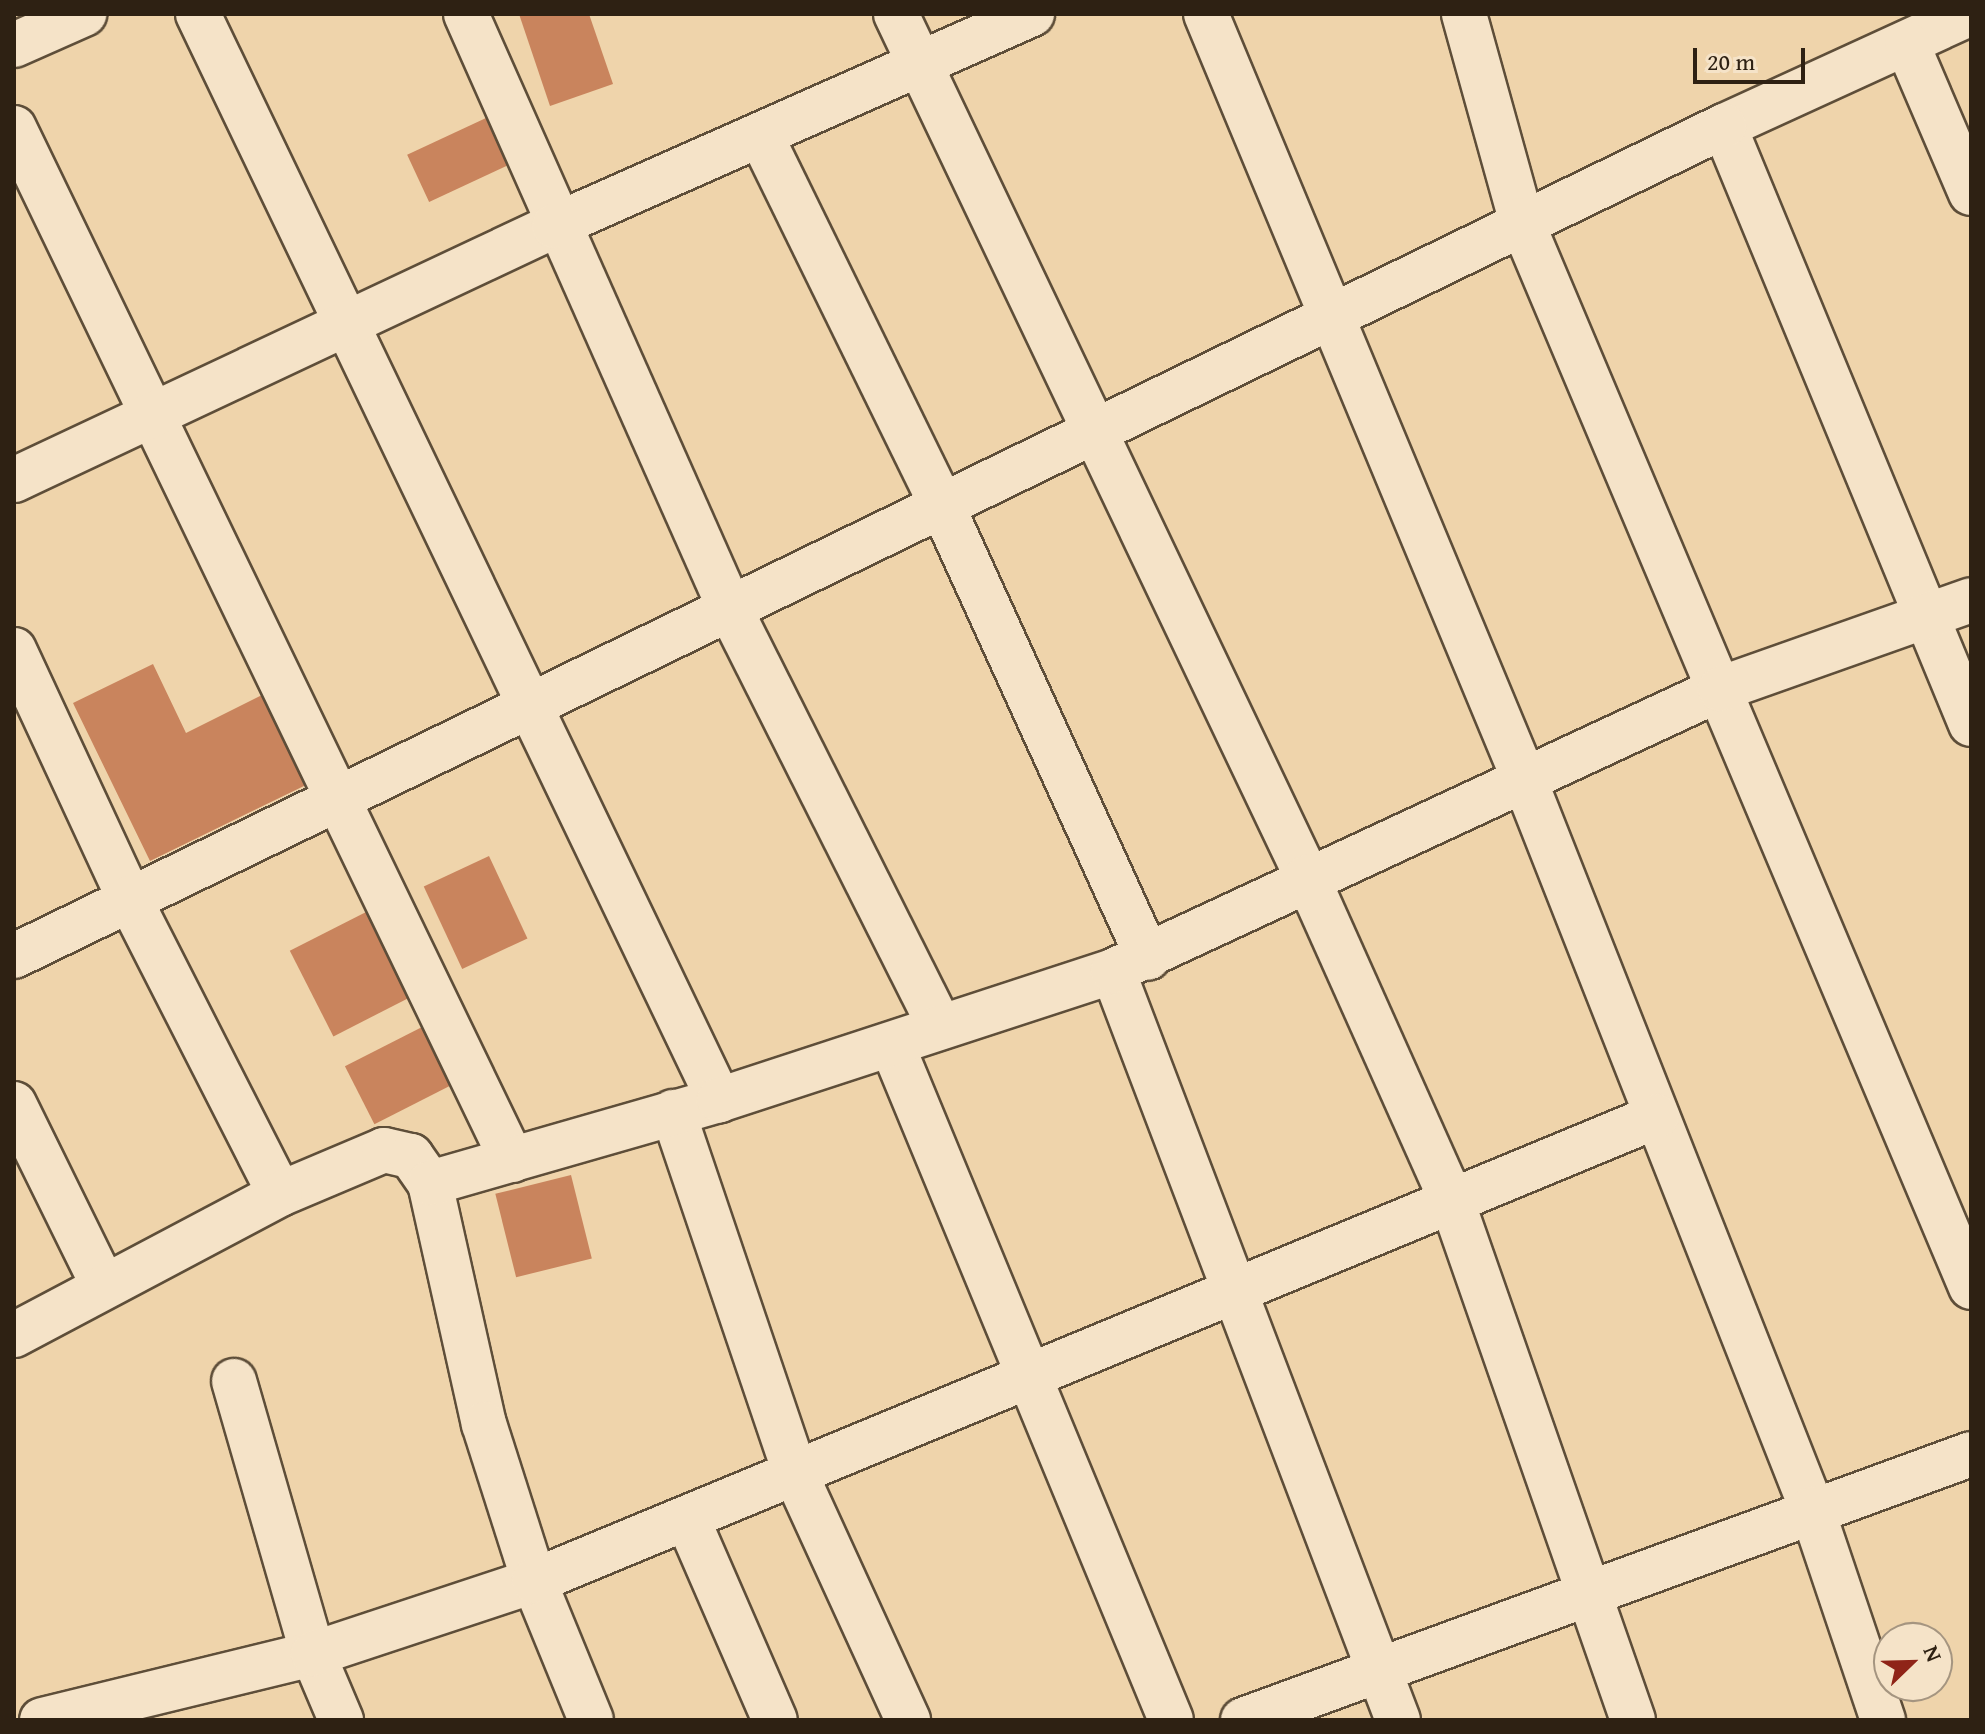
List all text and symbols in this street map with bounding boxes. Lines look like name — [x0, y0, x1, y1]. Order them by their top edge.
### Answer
scale bar — [1697, 32, 1809, 82]
text: 20 m — [1707, 44, 1755, 79]
north arrow — [1873, 1622, 1953, 1702]
text: N — [1916, 1640, 1951, 1666]

